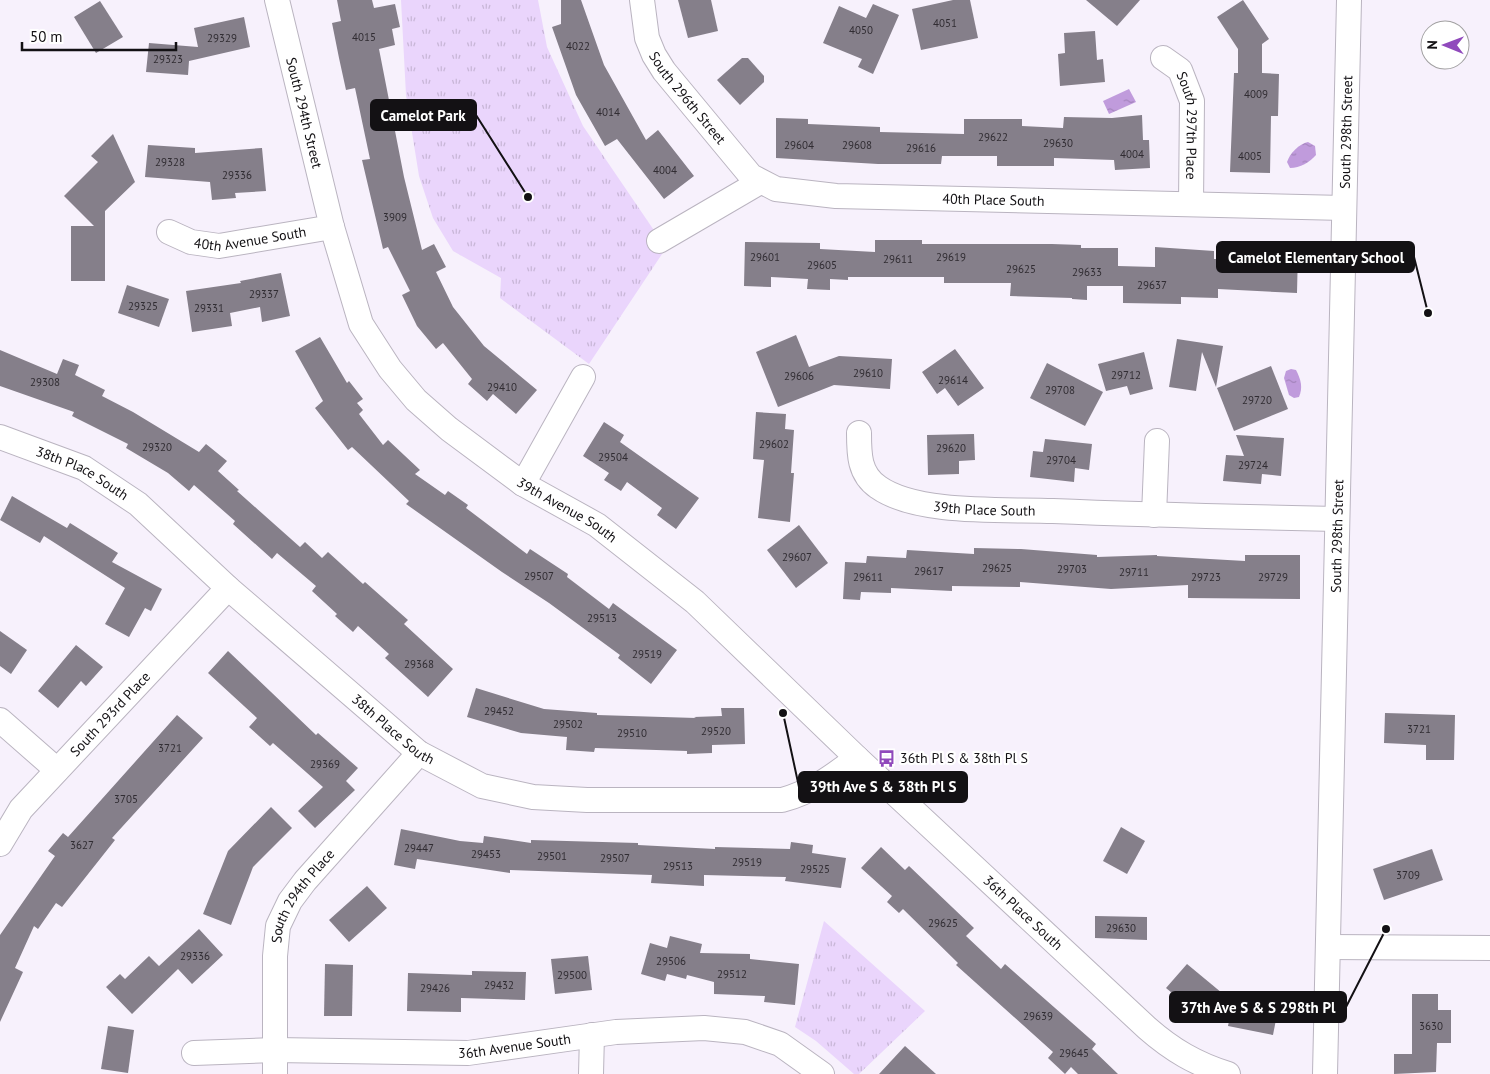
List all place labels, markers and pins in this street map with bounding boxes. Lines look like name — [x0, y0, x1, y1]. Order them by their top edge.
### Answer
callout: Camelot Park — [371, 100, 476, 130]
callout: Camelot Elementary School — [1217, 242, 1414, 272]
bus stop icon: 36th Pl S & 38th Pl S — [876, 748, 896, 768]
place label: 36th Pl S & 38th Pl S — [900, 749, 1028, 767]
callout: 39th Ave S & 38th Pl S — [799, 772, 967, 802]
callout: 37th Ave S & S 298th Pl — [1170, 992, 1346, 1022]

